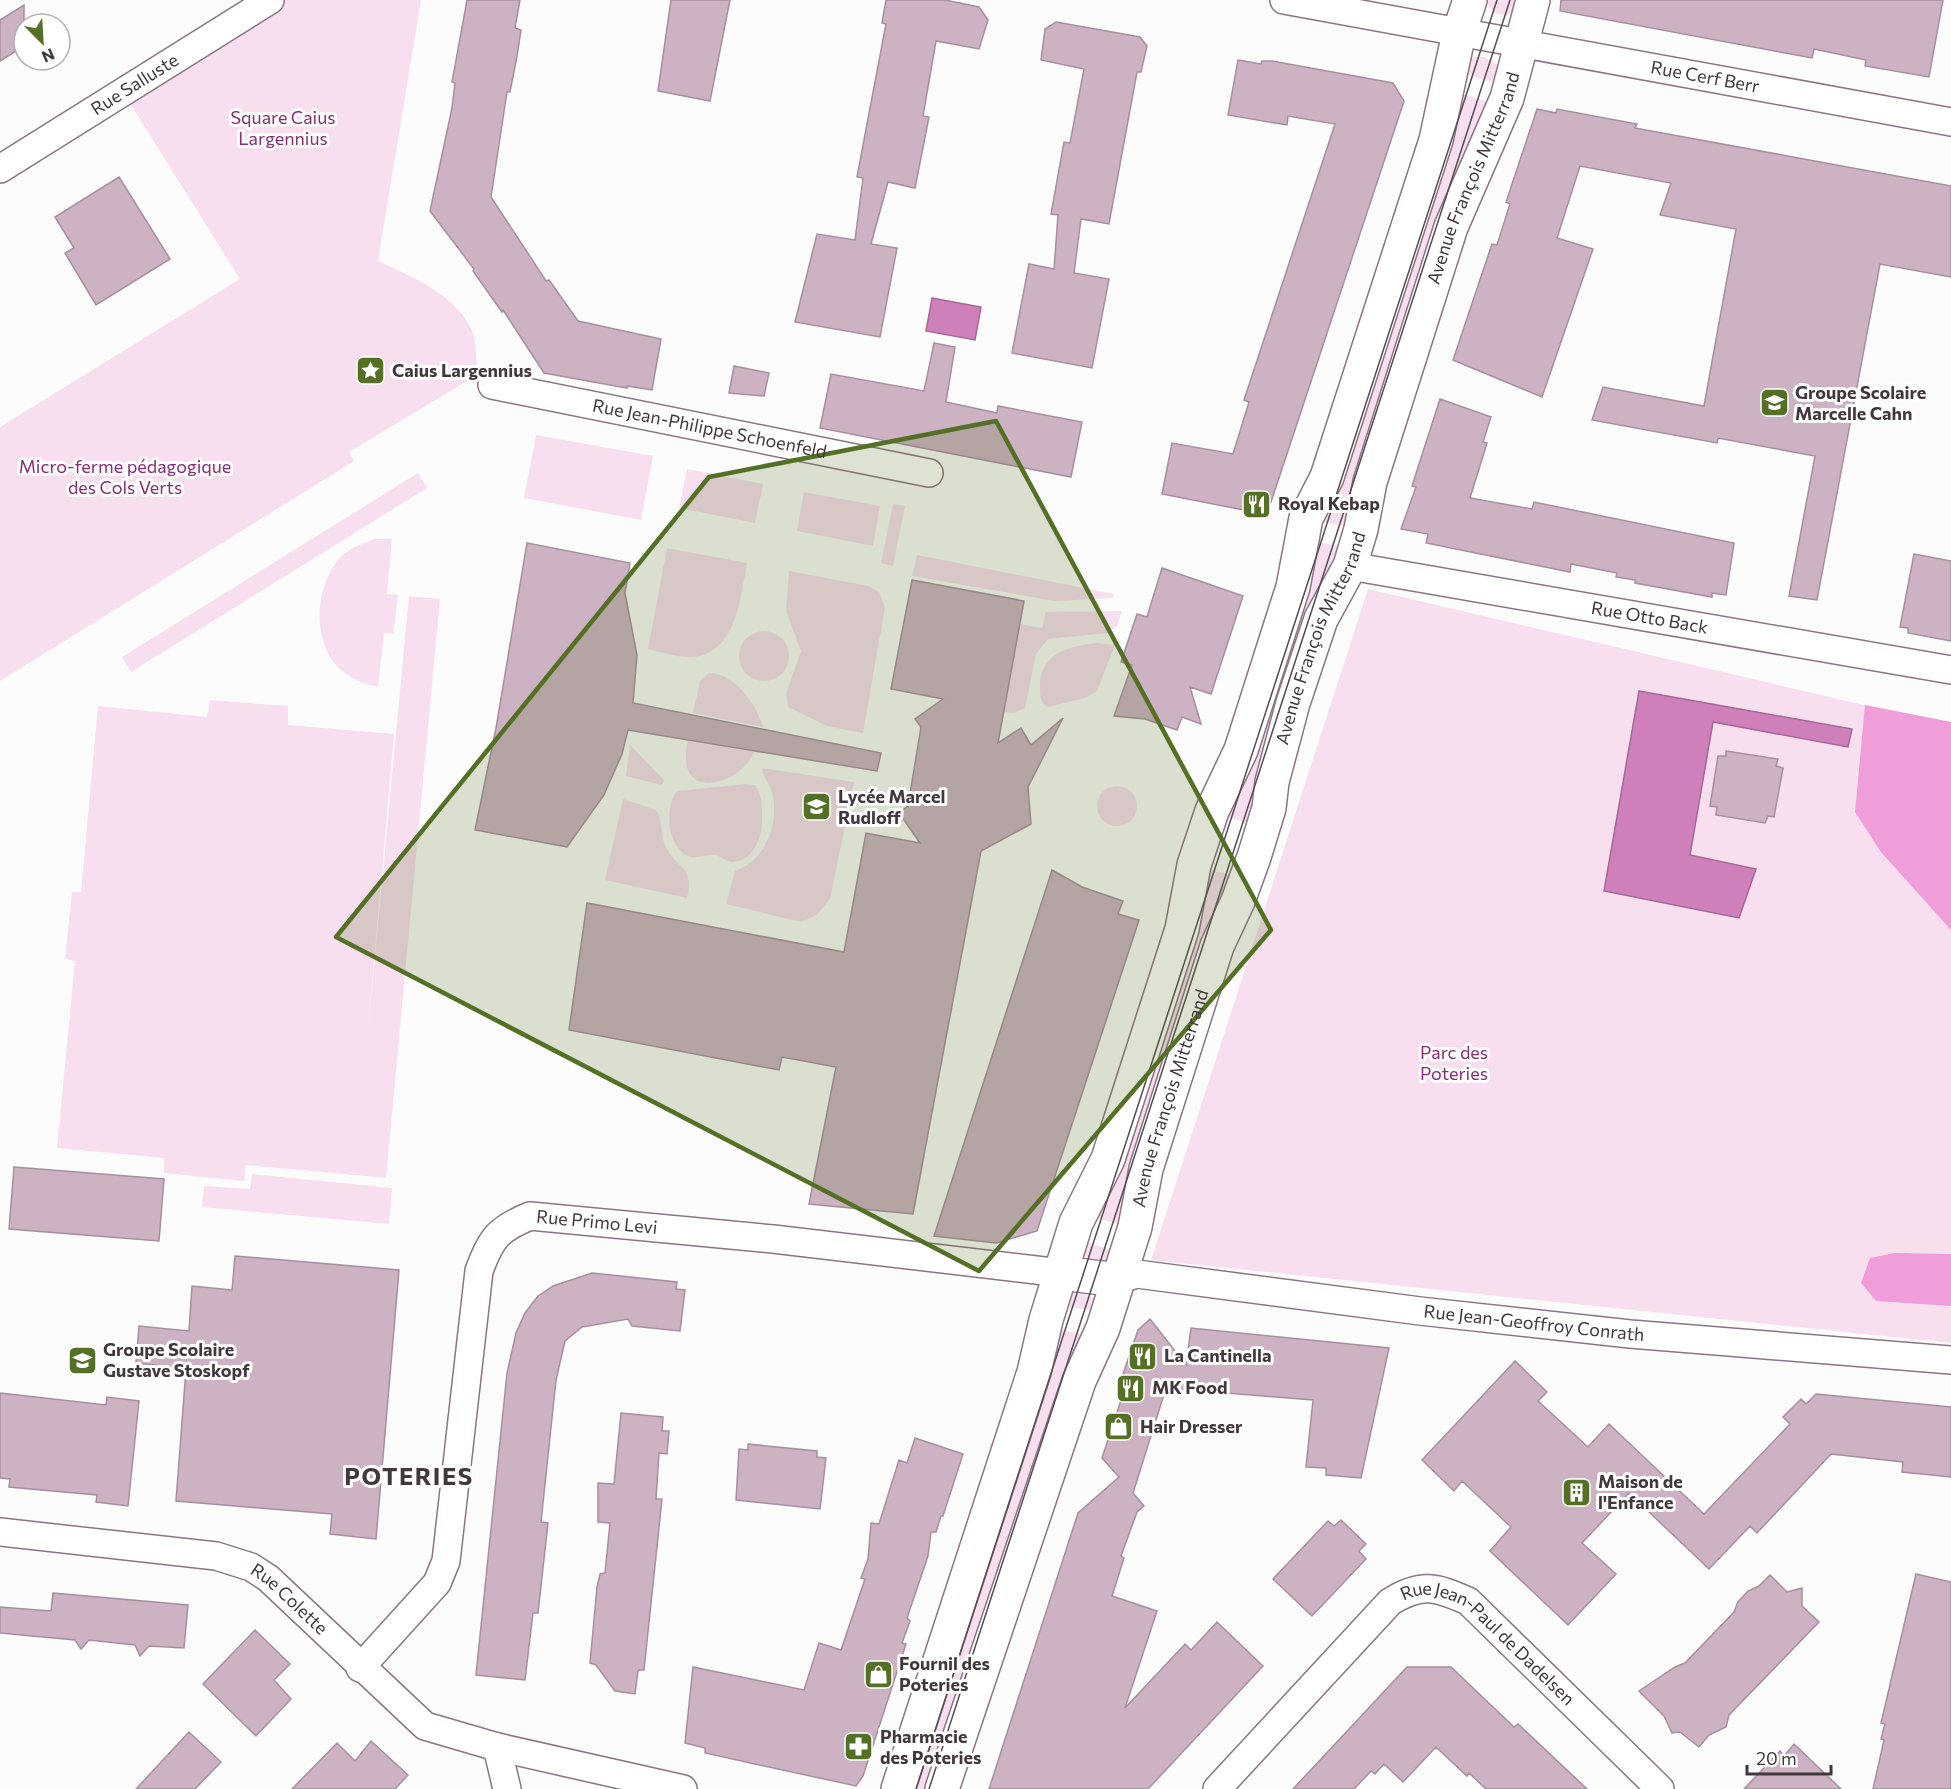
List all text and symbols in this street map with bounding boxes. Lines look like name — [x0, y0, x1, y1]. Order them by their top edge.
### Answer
north arrow — [12, 12, 72, 72]
text: N — [39, 45, 58, 67]
street label: Rue Salluste — [86, 48, 182, 119]
street label: Rue Cerf Berr — [1649, 55, 1761, 97]
street label: Avenue François Mitterrand — [1422, 69, 1523, 287]
park label: Square Caius Largennius — [231, 106, 335, 149]
place icon: Caius Largennius — [355, 355, 387, 387]
place label: Caius Largennius — [392, 359, 532, 381]
place label: Groupe Scolaire Marcelle Cahn — [1795, 381, 1926, 424]
school or university icon: Groupe Scolaire Marcelle Cahn — [1758, 387, 1790, 419]
street label: Rue Jean-Philippe Schoenfeld — [591, 394, 829, 462]
park label: Micro-ferme pédagogique des Cols Verts — [19, 455, 231, 498]
restaurant icon: Royal Kebap — [1241, 488, 1273, 520]
place label: Royal Kebap — [1278, 492, 1380, 514]
street label: Avenue François Mitterrand — [1270, 529, 1370, 747]
street label: Rue Otto Back — [1590, 596, 1710, 638]
place label: Lycée Marcel Rudloff — [838, 785, 945, 828]
school or university icon: Lycée Marcel Rudloff — [801, 791, 833, 823]
street label: Avenue François Mitterrand — [1127, 986, 1213, 1209]
park label: Parc des Poteries — [1420, 1041, 1488, 1084]
street label: Rue Primo Levi — [535, 1205, 659, 1238]
street label: Rue Jean-Geoffroy Conrath — [1423, 1299, 1645, 1345]
place label: Groupe Scolaire Gustave Stoskopf — [103, 1338, 250, 1381]
restaurant icon: La Cantinella — [1127, 1340, 1159, 1372]
school or university icon: Groupe Scolaire Gustave Stoskopf — [66, 1344, 98, 1376]
place label: La Cantinella — [1164, 1344, 1271, 1366]
restaurant icon: MK Food — [1115, 1372, 1147, 1404]
place label: MK Food — [1152, 1376, 1228, 1398]
shop icon: Hair Dresser — [1103, 1411, 1135, 1443]
place label: Hair Dresser — [1140, 1415, 1243, 1437]
district label: POTERIES — [344, 1461, 474, 1490]
place label: Maison de l'Enfance — [1598, 1470, 1683, 1513]
building icon: Maison de l'Enfance — [1561, 1476, 1593, 1508]
street label: Rue Colette — [247, 1558, 333, 1639]
street label: Rue Jean-Paul de Dadelsen — [1397, 1577, 1580, 1709]
place label: Fournil des Poteries — [899, 1652, 990, 1695]
shop icon: Fournil des Poteries — [862, 1658, 894, 1690]
place label: Pharmacie des Poteries — [880, 1725, 981, 1768]
pharmacy icon: Pharmacie des Poteries — [843, 1731, 875, 1763]
scale bar — [1747, 1738, 1831, 1776]
text: 20 m — [1756, 1747, 1797, 1769]

